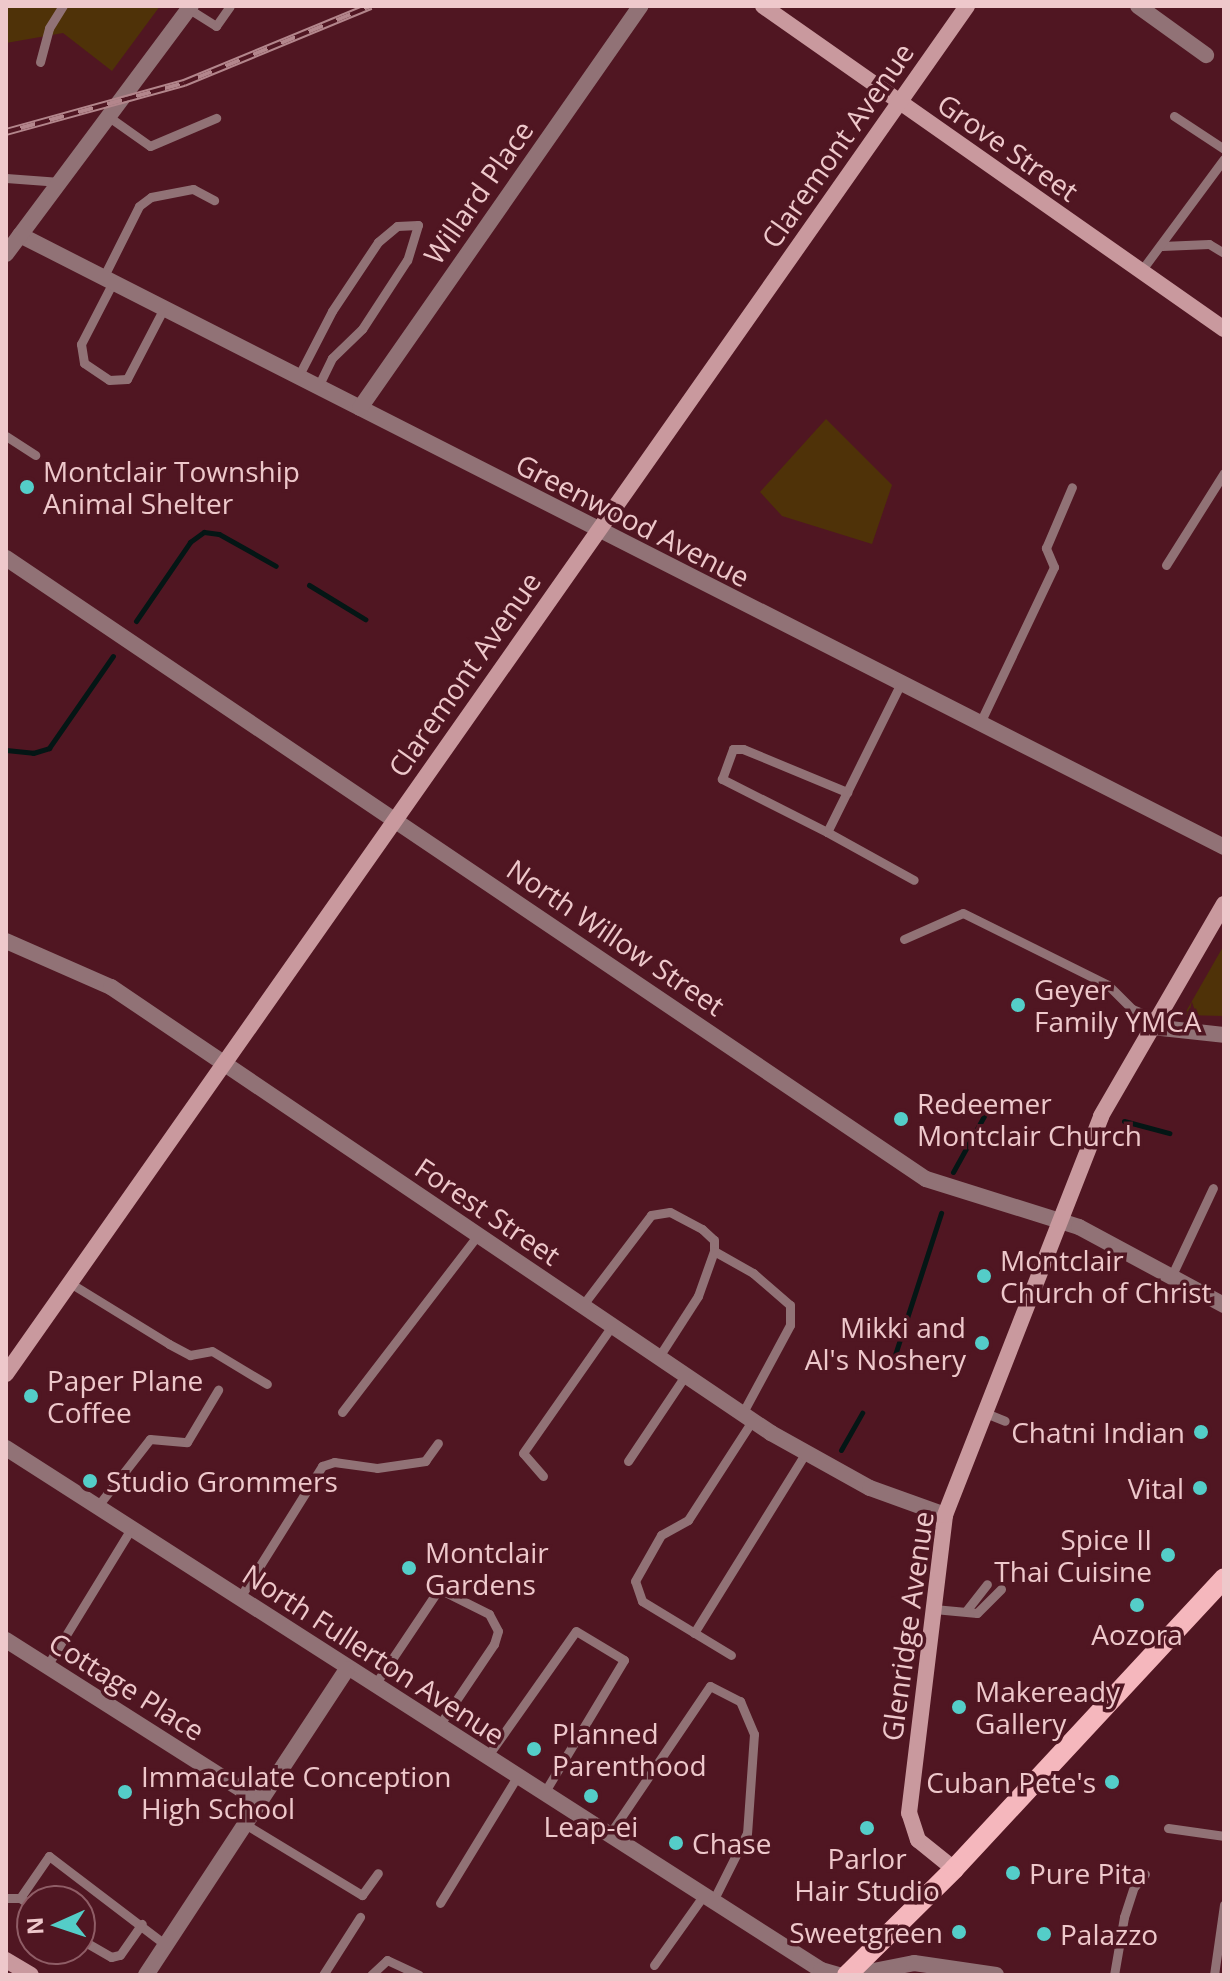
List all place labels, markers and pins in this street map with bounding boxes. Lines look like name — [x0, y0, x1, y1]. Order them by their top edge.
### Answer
place label: Montclair Township Animal Shelter — [43, 454, 300, 520]
marker: Montclair Township Animal Shelter — [18, 478, 36, 496]
place label: Geyer Family YMCA — [1034, 972, 1202, 1038]
marker: Geyer Family YMCA — [1009, 996, 1027, 1014]
place label: Redeemer Montclair Church — [917, 1086, 1142, 1152]
marker: Redeemer Montclair Church — [892, 1110, 910, 1128]
place label: Montclair Church of Christ — [1000, 1243, 1211, 1309]
marker: Montclair Church of Christ — [975, 1267, 993, 1285]
place label: Mikki and Al's Noshery — [805, 1310, 966, 1376]
marker: Mikki and Al's Noshery — [973, 1334, 991, 1352]
place label: Paper Plane Coffee — [47, 1363, 203, 1429]
marker: Paper Plane Coffee — [22, 1387, 40, 1405]
place label: Chatni Indian — [1011, 1415, 1185, 1449]
marker: Chatni Indian — [1192, 1423, 1210, 1441]
place label: Studio Grommers — [106, 1464, 338, 1498]
place label: Vital — [1128, 1471, 1184, 1505]
marker: Studio Grommers — [81, 1472, 99, 1490]
marker: Vital — [1191, 1479, 1209, 1497]
place label: Spice II Thai Cuisine — [994, 1522, 1152, 1588]
place label: Montclair Gardens — [425, 1535, 549, 1601]
marker: Spice II Thai Cuisine — [1159, 1546, 1177, 1564]
marker: Montclair Gardens — [400, 1559, 418, 1577]
marker: Aozora — [1128, 1596, 1146, 1614]
place label: Aozora — [1091, 1617, 1183, 1651]
place label: Makeready Gallery — [975, 1674, 1120, 1740]
marker: Makeready Gallery — [950, 1698, 968, 1716]
place label: Planned Parenthood — [552, 1716, 707, 1782]
marker: Planned Parenthood — [523, 1738, 545, 1760]
place label: Immaculate Conception High School — [141, 1759, 451, 1825]
place label: Cuban Pete's — [926, 1765, 1096, 1799]
marker: Cuban Pete's — [1103, 1773, 1121, 1791]
marker: Immaculate Conception High School — [116, 1783, 134, 1801]
marker: Leap-ei — [582, 1787, 600, 1805]
place label: Leap-ei — [544, 1809, 638, 1843]
marker: Parlor Hair Studio — [858, 1819, 876, 1837]
place label: Chase — [692, 1826, 771, 1860]
marker: Chase — [667, 1834, 685, 1852]
place label: Parlor Hair Studio — [794, 1841, 940, 1907]
place label: Pure Pita — [1029, 1856, 1147, 1890]
marker: Pure Pita — [1004, 1864, 1022, 1882]
place label: Sweetgreen — [789, 1915, 943, 1949]
place label: Palazzo — [1060, 1917, 1158, 1951]
marker: Sweetgreen — [950, 1923, 968, 1941]
marker: Palazzo — [1035, 1925, 1053, 1943]

